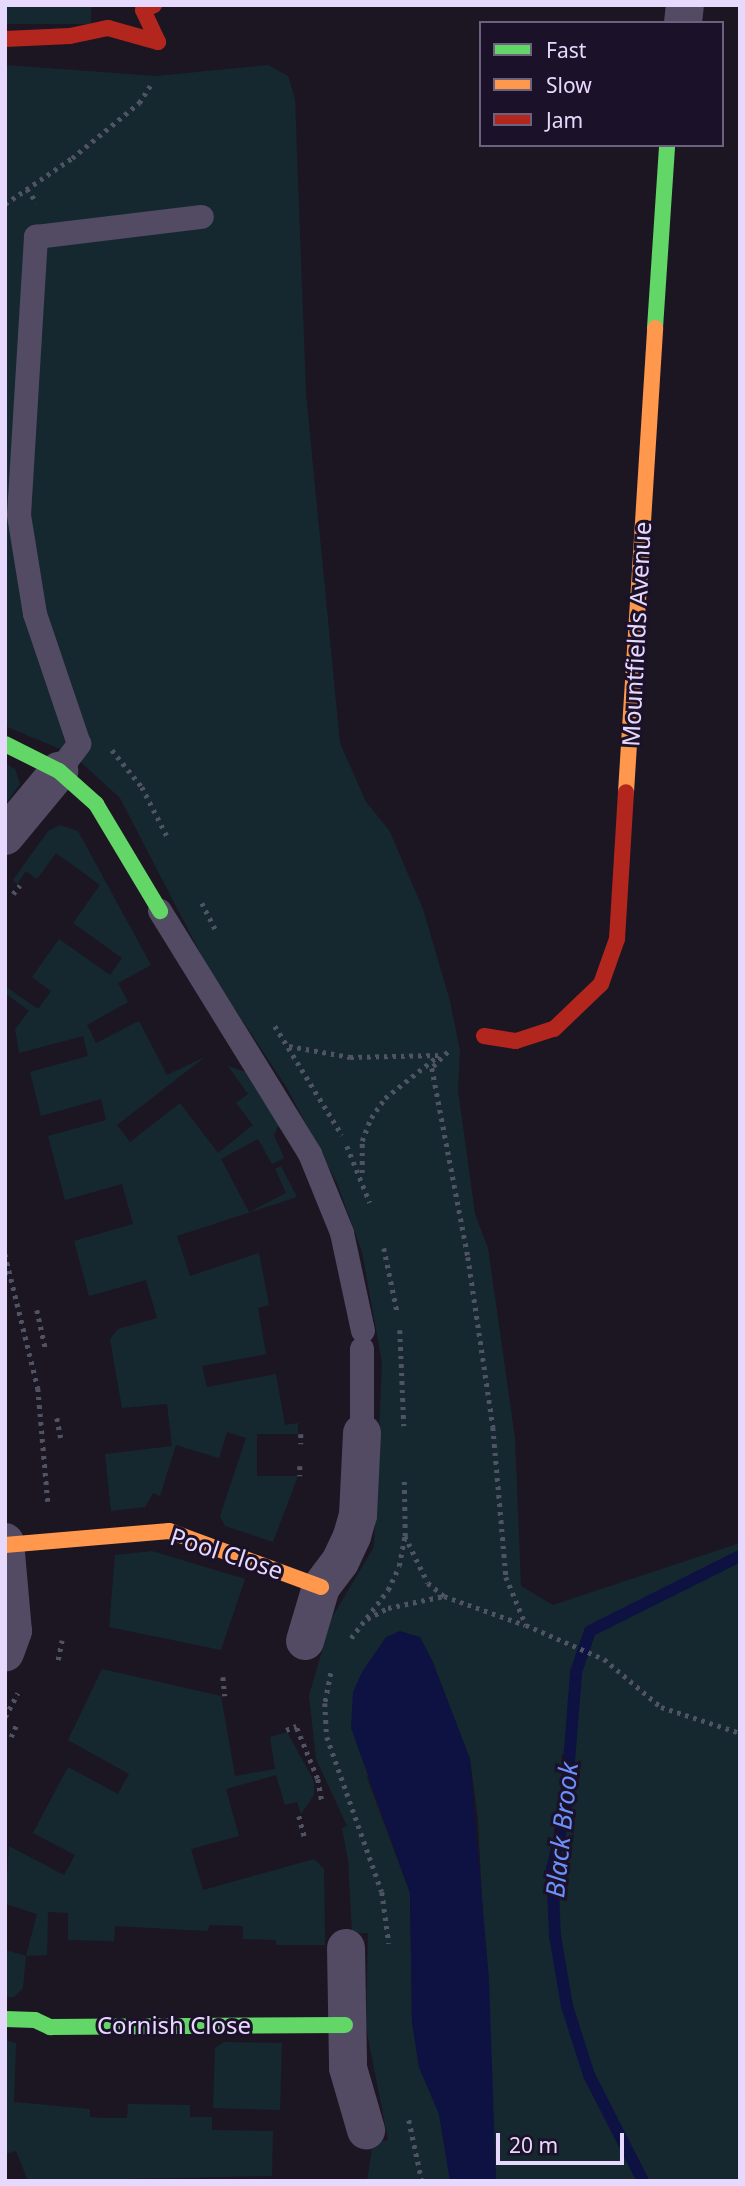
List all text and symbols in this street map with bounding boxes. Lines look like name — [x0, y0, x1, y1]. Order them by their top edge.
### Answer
legend — [479, 21, 724, 147]
text: Fast — [546, 36, 586, 64]
text: Slow — [546, 71, 592, 99]
text: Jam — [546, 106, 583, 134]
street label: Mountfields Avenue — [616, 521, 656, 747]
street label: Pool Close — [167, 1521, 287, 1585]
water label: Black Brook — [539, 1761, 585, 1899]
street label: Cornish Close — [97, 2011, 251, 2039]
scale bar — [500, 2120, 628, 2164]
text: 20 m — [509, 2131, 558, 2159]

